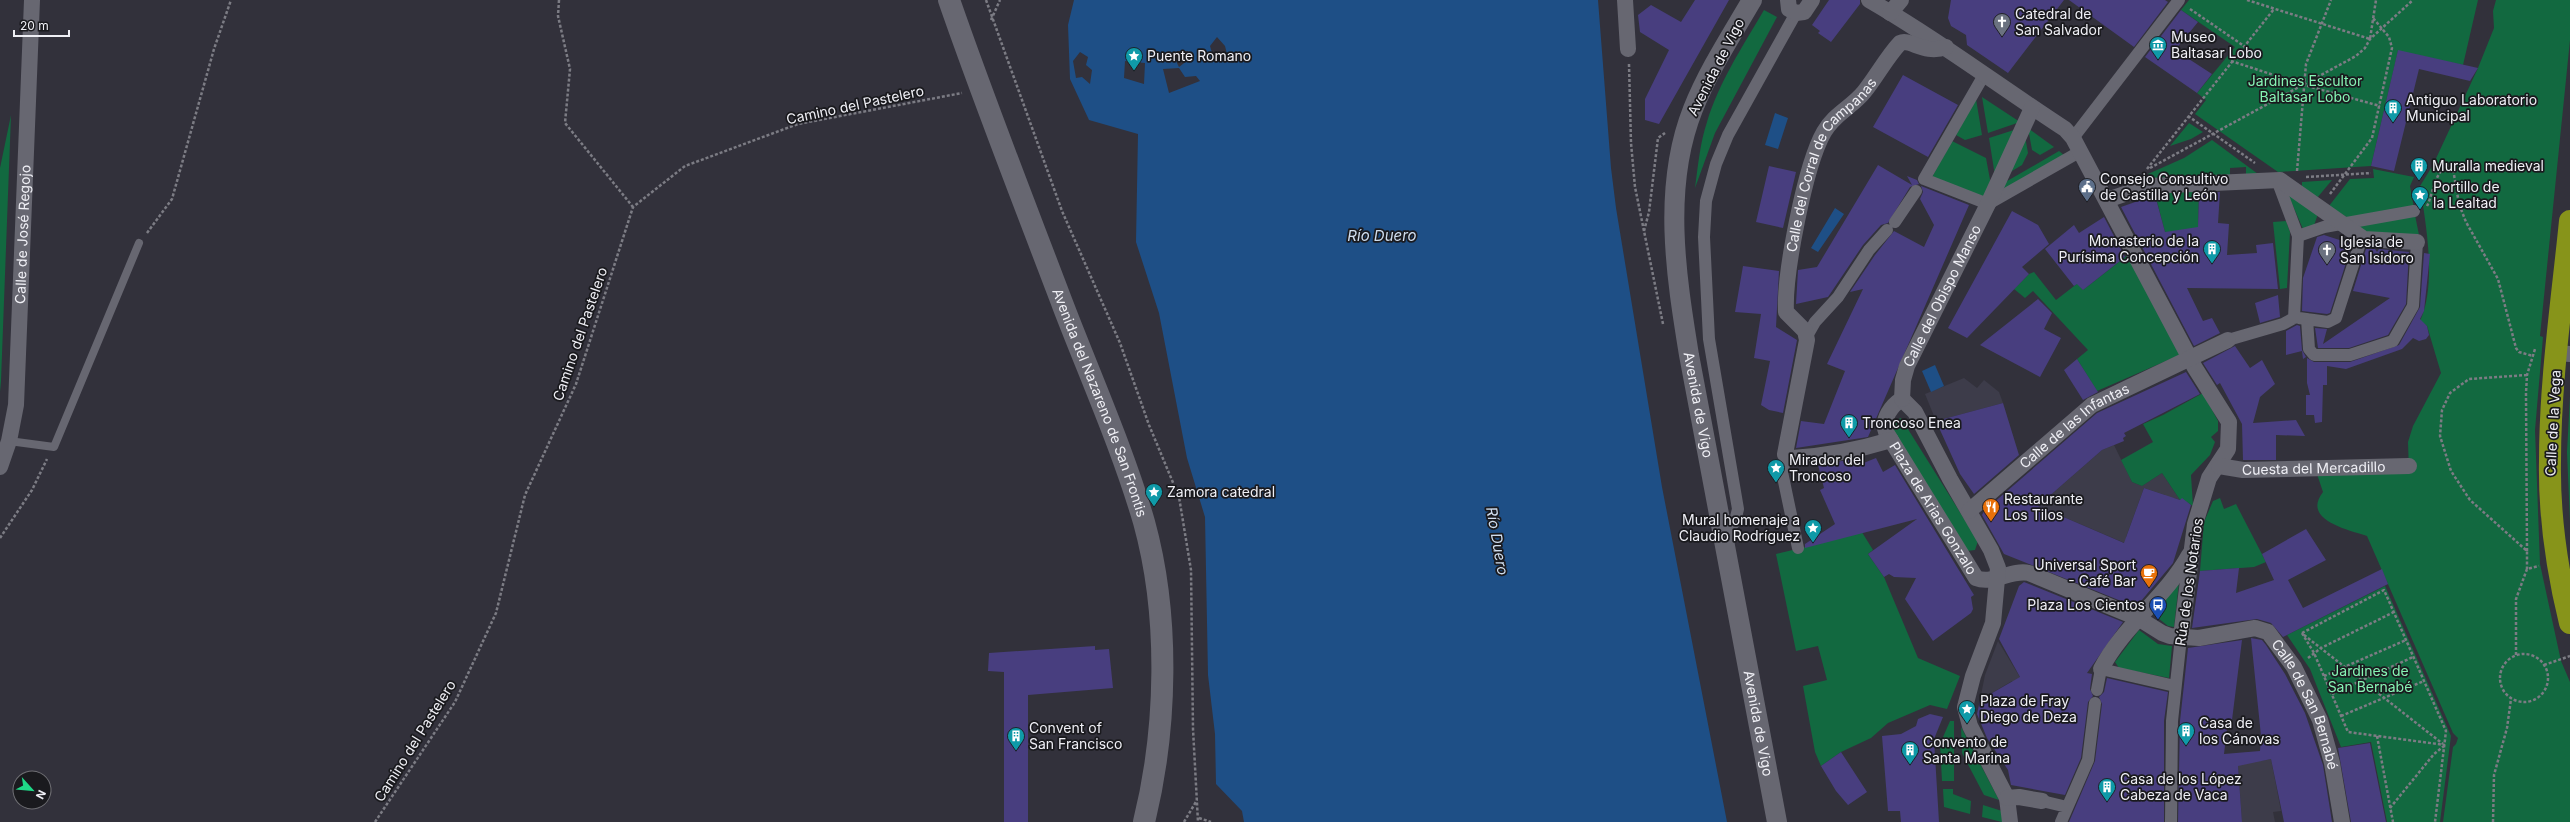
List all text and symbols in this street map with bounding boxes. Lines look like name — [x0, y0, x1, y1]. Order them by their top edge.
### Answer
place label: Catedral de San Salvador — [2015, 5, 2102, 38]
scale bar — [14, 12, 69, 38]
church icon: Catedral de San Salvador — [1992, 12, 2012, 37]
street label: Avenida de Vigo — [1684, 15, 1747, 118]
text: 20 m — [20, 18, 49, 33]
place label: Museo Baltasar Lobo — [2171, 28, 2262, 61]
museum icon: Museo Baltasar Lobo — [2148, 35, 2168, 60]
place icon: Puente Romano — [1124, 46, 1144, 71]
place label: Puente Romano — [1147, 47, 1251, 64]
park label: Jardines Escultor Baltasar Lobo — [2248, 72, 2362, 105]
street label: Calle del Corral de Campanas — [1783, 74, 1880, 253]
street label: Camino del Pastelero — [785, 82, 925, 127]
place label: Antiguo Laboratorio Municipal — [2406, 91, 2537, 124]
building icon: Antiguo Laboratorio Municipal — [2383, 98, 2403, 123]
building icon: Muralla medieval — [2409, 156, 2429, 181]
place label: Muralla medieval — [2432, 157, 2544, 174]
street label: Calle de José Regojo — [11, 164, 33, 304]
place label: Consejo Consultivo de Castilla y León — [2100, 170, 2228, 203]
public building icon: Consejo Consultivo de Castilla y León — [2077, 177, 2097, 202]
place label: Portillo de la Lealtad — [2433, 178, 2500, 211]
place icon: Portillo de la Lealtad — [2410, 185, 2430, 210]
street label: Calle del Obispo Manso — [1899, 222, 1984, 370]
water label: Río Duero — [1347, 226, 1417, 245]
place label: Monasterio de la Purísima Concepción — [2058, 232, 2199, 265]
place label: Iglesia de San Isidoro — [2340, 233, 2414, 266]
building icon: Monasterio de la Purísima Concepción — [2202, 239, 2222, 264]
church icon: Iglesia de San Isidoro — [2317, 240, 2337, 265]
street label: Camino del Pastelero — [549, 265, 610, 403]
street label: Avenida del Nazareno de San Frontis — [1049, 286, 1151, 519]
street label: Avenida de Vigo — [1681, 350, 1717, 459]
street label: Calle de la Vega — [2541, 369, 2564, 477]
street label: Calle de las Infantas — [2016, 379, 2132, 472]
building icon: Troncoso Enea — [1839, 413, 1859, 438]
place label: Troncoso Enea — [1862, 414, 1961, 431]
street label: Plaza de Arias Gonzalo — [1886, 438, 1981, 577]
place label: Mirador del Troncoso — [1789, 451, 1864, 484]
place icon: Mirador del Troncoso — [1766, 458, 1786, 483]
street label: Cuesta del Mercadillo — [2242, 458, 2386, 478]
place icon: Zamora catedral — [1144, 482, 1164, 507]
place label: Zamora catedral — [1167, 483, 1275, 500]
place label: Restaurante Los Tilos — [2004, 490, 2083, 523]
restaurant icon: Restaurante Los Tilos — [1981, 497, 2001, 522]
water label: Río Duero — [1482, 505, 1513, 577]
place label: Mural homenaje a Claudio Rodríguez — [1679, 511, 1800, 544]
street label: Rúa de los Notarios — [2171, 517, 2206, 647]
place icon: Mural homenaje a Claudio Rodríguez — [1803, 518, 1823, 543]
place label: Universal Sport - Café Bar — [2034, 556, 2136, 589]
cafe icon: Universal Sport - Café Bar — [2139, 563, 2159, 588]
bus stop icon: Plaza Los Cientos — [2148, 595, 2168, 620]
place label: Plaza Los Cientos — [2027, 596, 2145, 613]
street label: Calle de San Bernabé — [2268, 636, 2342, 771]
park label: Jardines de San Bernabé — [2328, 662, 2412, 695]
street label: Avenida de Vigo — [1741, 669, 1777, 777]
street label: Camino del Pastelero — [370, 677, 459, 805]
place label: Plaza de Fray Diego de Deza — [1980, 692, 2077, 725]
place icon: Plaza de Fray Diego de Deza — [1957, 699, 1977, 724]
place label: Casa de los Cánovas — [2199, 714, 2280, 747]
place label: Convent of San Francisco — [1029, 719, 1122, 752]
building icon: Casa de los Cánovas — [2176, 721, 2196, 746]
building icon: Convent of San Francisco — [1006, 726, 1026, 751]
place label: Convento de Santa Marina — [1923, 733, 2010, 766]
building icon: Convento de Santa Marina — [1900, 740, 1920, 765]
north arrow — [12, 770, 52, 810]
place label: Casa de los López Cabeza de Vaca — [2120, 770, 2242, 803]
building icon: Casa de los López Cabeza de Vaca — [2097, 777, 2117, 802]
text: N — [33, 788, 49, 801]

